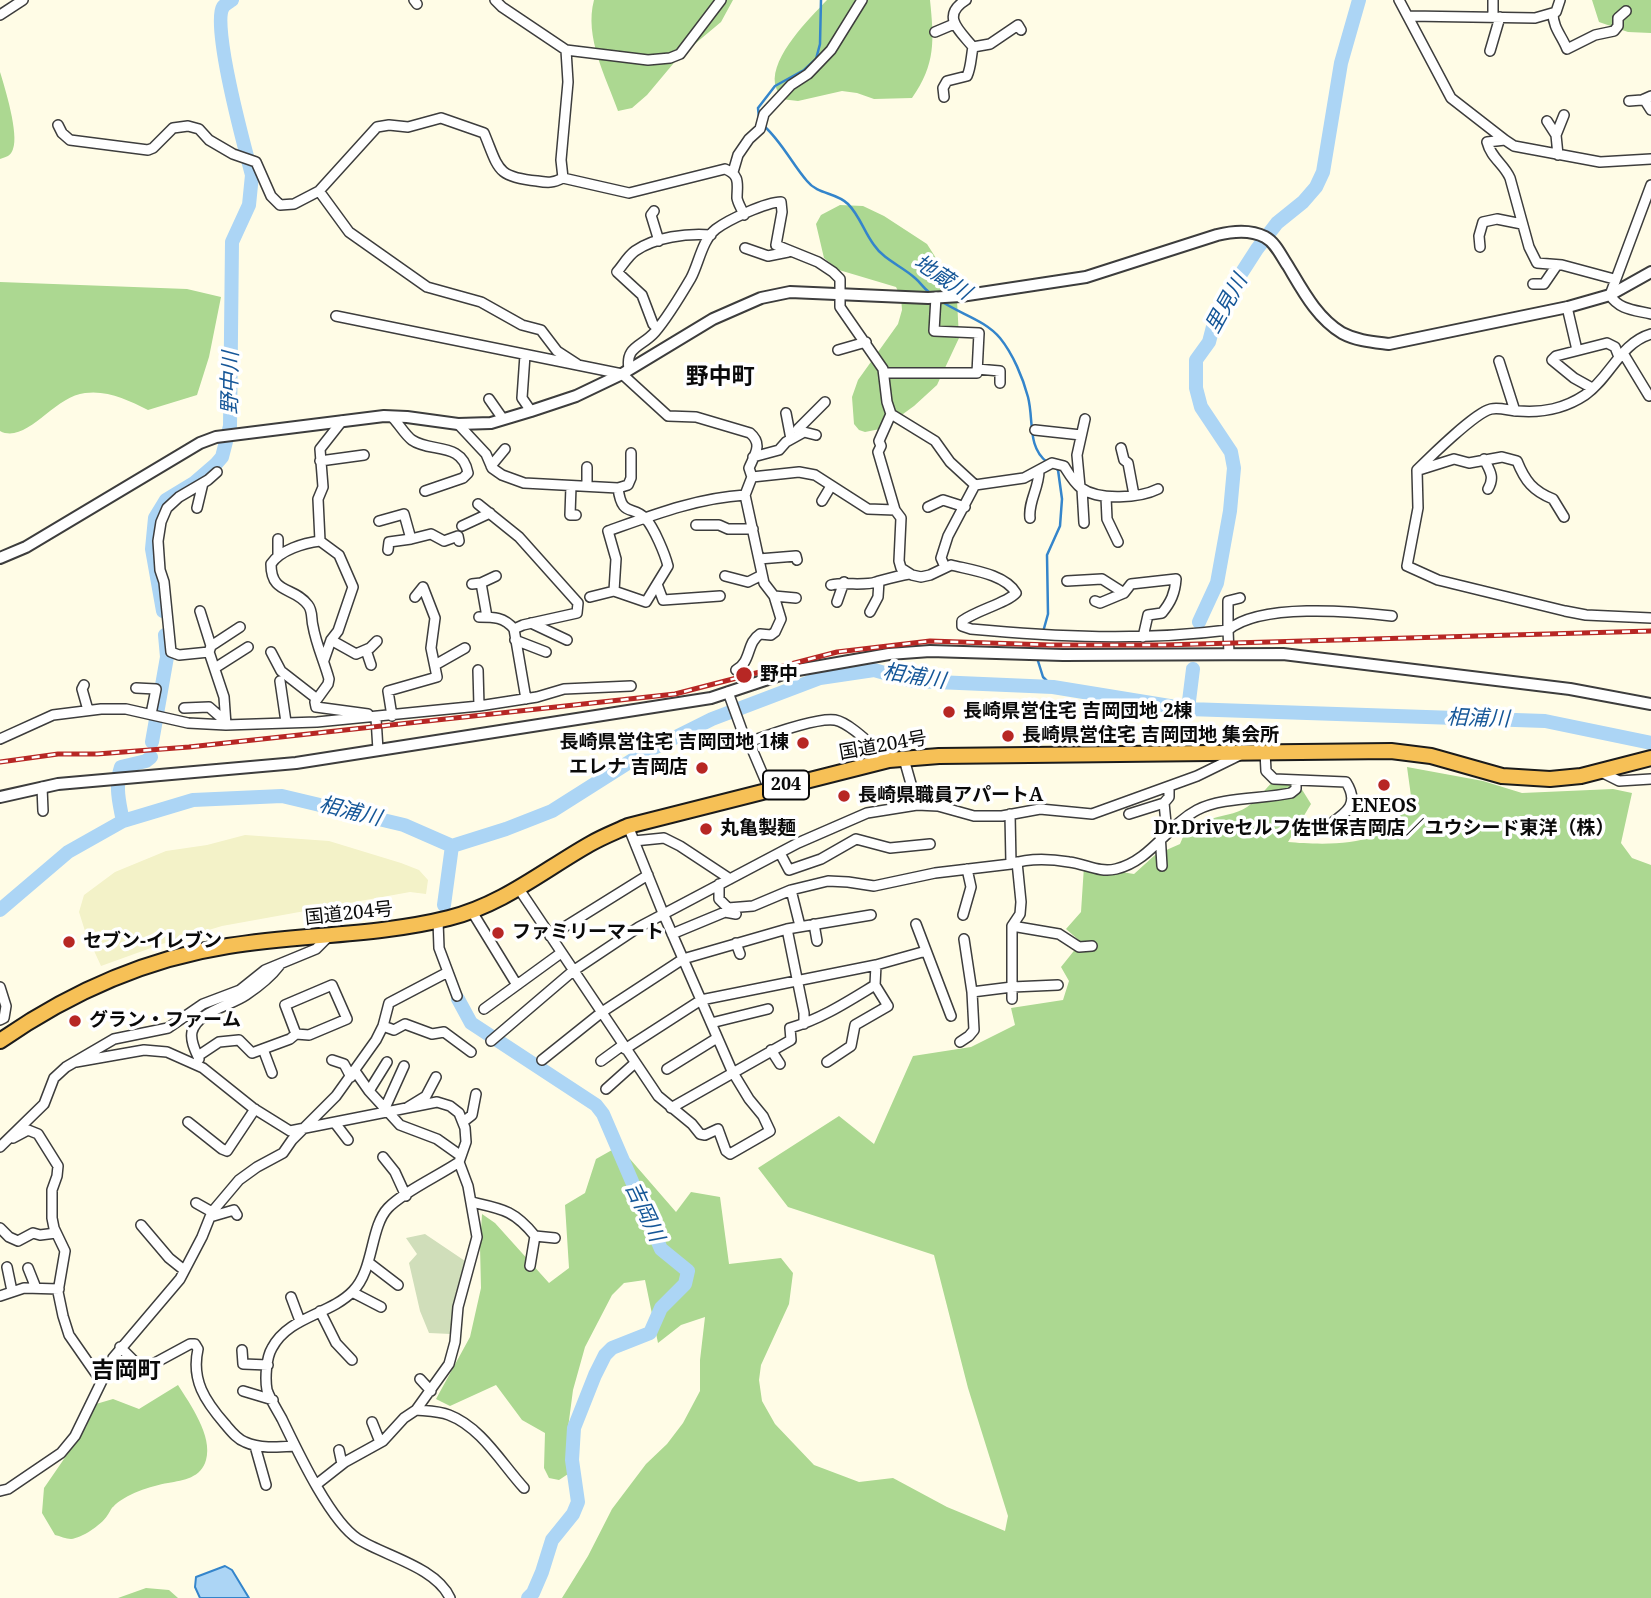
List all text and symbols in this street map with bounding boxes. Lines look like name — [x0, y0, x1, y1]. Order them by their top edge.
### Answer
water label: 地蔵川 — [909, 250, 975, 306]
water label: 里見川 — [1201, 270, 1253, 338]
water label: 野中川 — [218, 351, 244, 415]
district label: 野中町 — [686, 363, 754, 391]
water label: 相浦川 — [881, 660, 947, 694]
place label: 野中 — [760, 664, 798, 686]
marker: 野中 — [734, 665, 754, 685]
place label: 長崎県営住宅 吉岡団地 2棟 — [963, 701, 1193, 723]
marker: 長崎県営住宅 吉岡団地 2棟 — [941, 704, 957, 720]
water label: 相浦川 — [1446, 705, 1510, 733]
place label: 長崎県営住宅 吉岡団地 集会所 — [1022, 725, 1279, 747]
street label: 国道204号 — [837, 727, 929, 765]
marker: 長崎県営住宅 吉岡団地 集会所 — [1000, 728, 1016, 744]
place label: 長崎県営住宅 吉岡団地 1棟 — [559, 732, 789, 754]
marker: 長崎県営住宅 吉岡団地 1棟 — [795, 735, 811, 751]
place label: エレナ 吉岡店 — [569, 757, 688, 779]
marker: エレナ 吉岡店 — [694, 760, 710, 776]
road number: 204 — [763, 770, 809, 800]
marker: ENEOS Dr.Driveセルフ佐世保吉岡店／ユウシード東洋（株） — [1376, 777, 1392, 793]
place label: 長崎県職員アパートA — [858, 785, 1043, 807]
marker: 長崎県職員アパートA — [836, 788, 852, 804]
water label: 相浦川 — [316, 792, 384, 832]
place label: ENEOS Dr.Driveセルフ佐世保吉岡店／ユウシード東洋（株） — [1154, 796, 1614, 840]
place label: 丸亀製麺 — [720, 818, 796, 840]
marker: 丸亀製麺 — [698, 821, 714, 837]
street label: 国道204号 — [304, 898, 394, 930]
place label: ファミリーマート — [512, 922, 664, 944]
marker: ファミリーマート — [490, 925, 506, 941]
place label: セブン-イレブン — [83, 931, 222, 953]
marker: セブン-イレブン — [61, 934, 77, 950]
place label: グラン・ファーム — [89, 1010, 241, 1032]
marker: グラン・ファーム — [67, 1013, 83, 1029]
water label: 吉岡川 — [619, 1178, 669, 1246]
district label: 吉岡町 — [92, 1357, 160, 1385]

